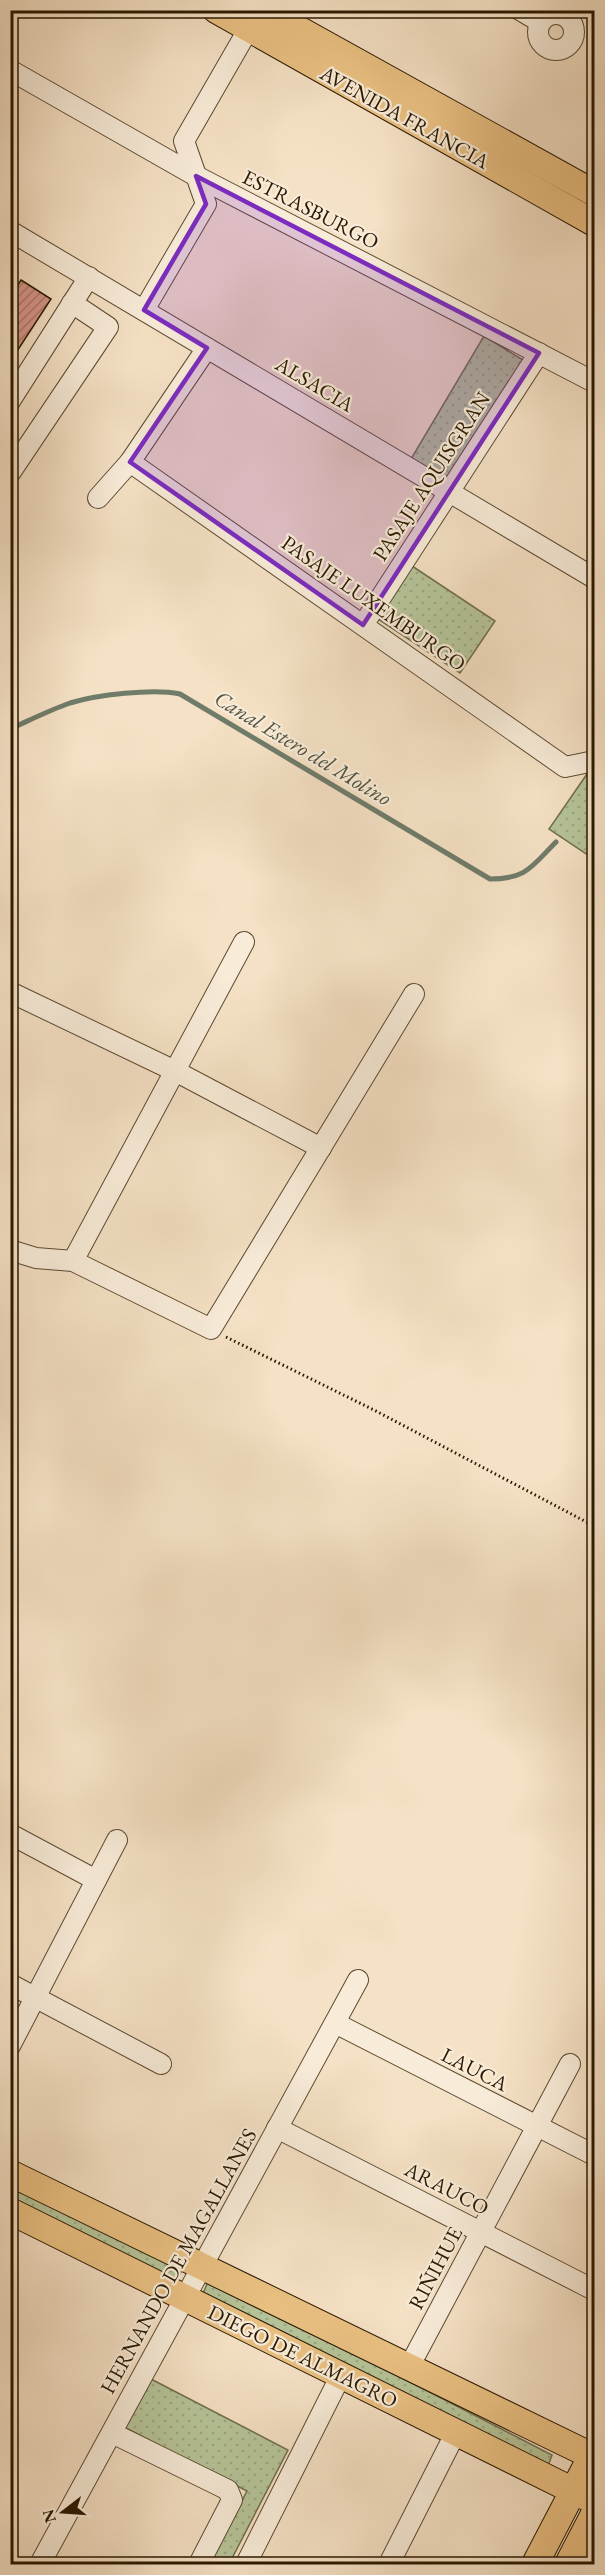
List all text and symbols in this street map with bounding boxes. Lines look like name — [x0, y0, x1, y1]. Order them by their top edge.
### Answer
street label: AVENIDA FRANCIA — [315, 59, 495, 175]
street label: ESTRASBURGO — [238, 163, 384, 255]
street label: ALSACIA — [270, 349, 360, 418]
street label: PASAJE AQUISGRAN — [366, 386, 497, 566]
street label: PASAJE LUXEMBURGO — [276, 529, 472, 677]
water label: Canal Estero del Molino — [209, 684, 397, 812]
street label: LAUCA — [437, 2041, 513, 2098]
street label: HERNANDO DE MAGALLANES — [94, 2123, 262, 2399]
street label: ARAUCO — [399, 2155, 494, 2221]
street label: RIÑIHUE — [402, 2222, 468, 2314]
street label: DIEGO DE ALMAGRO — [204, 2298, 402, 2414]
north arrow — [33, 2482, 93, 2542]
text: N — [37, 2507, 61, 2526]

